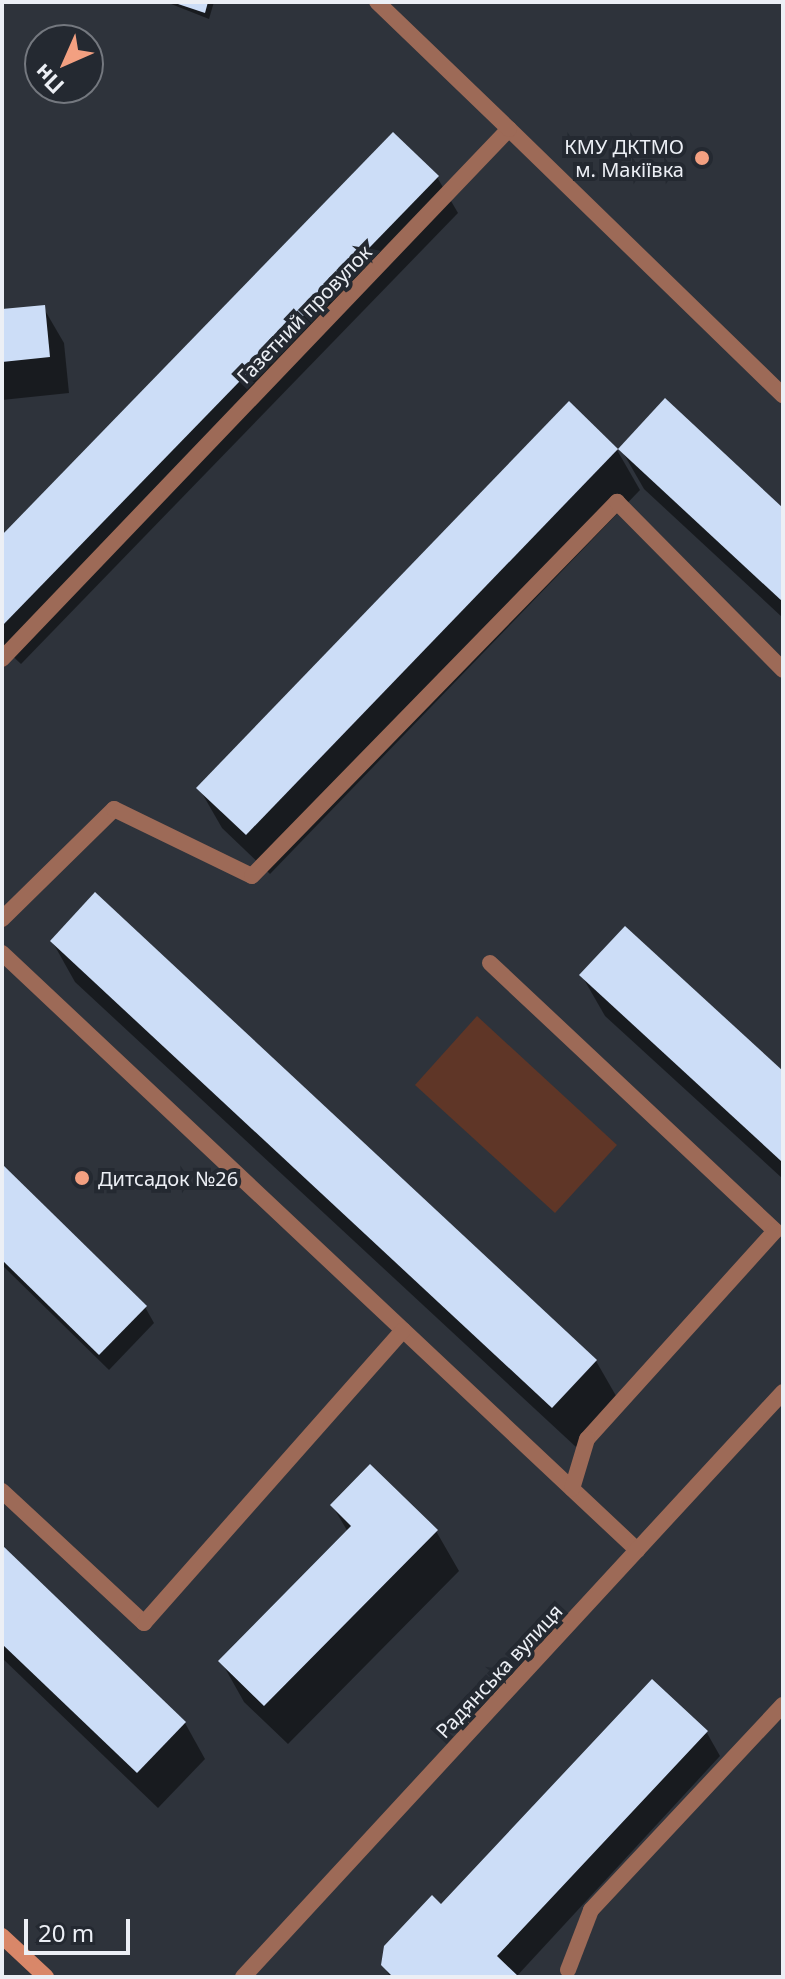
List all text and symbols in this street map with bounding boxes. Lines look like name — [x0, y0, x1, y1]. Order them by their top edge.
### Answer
north arrow — [24, 24, 104, 104]
text: Пн — [27, 58, 70, 101]
place label: КМУ ДКТМО м. Макіївка — [564, 134, 684, 181]
marker: КМУ ДКТМО м. Макіївка — [691, 147, 713, 169]
street label: Газетний провулок — [232, 240, 376, 388]
place label: Дитсадок №26 — [98, 1166, 238, 1190]
marker: Дитсадок №26 — [73, 1169, 91, 1187]
street label: Радянська вулиця — [431, 1599, 567, 1743]
scale bar — [28, 1903, 134, 1953]
text: 20 m — [38, 1916, 94, 1949]

